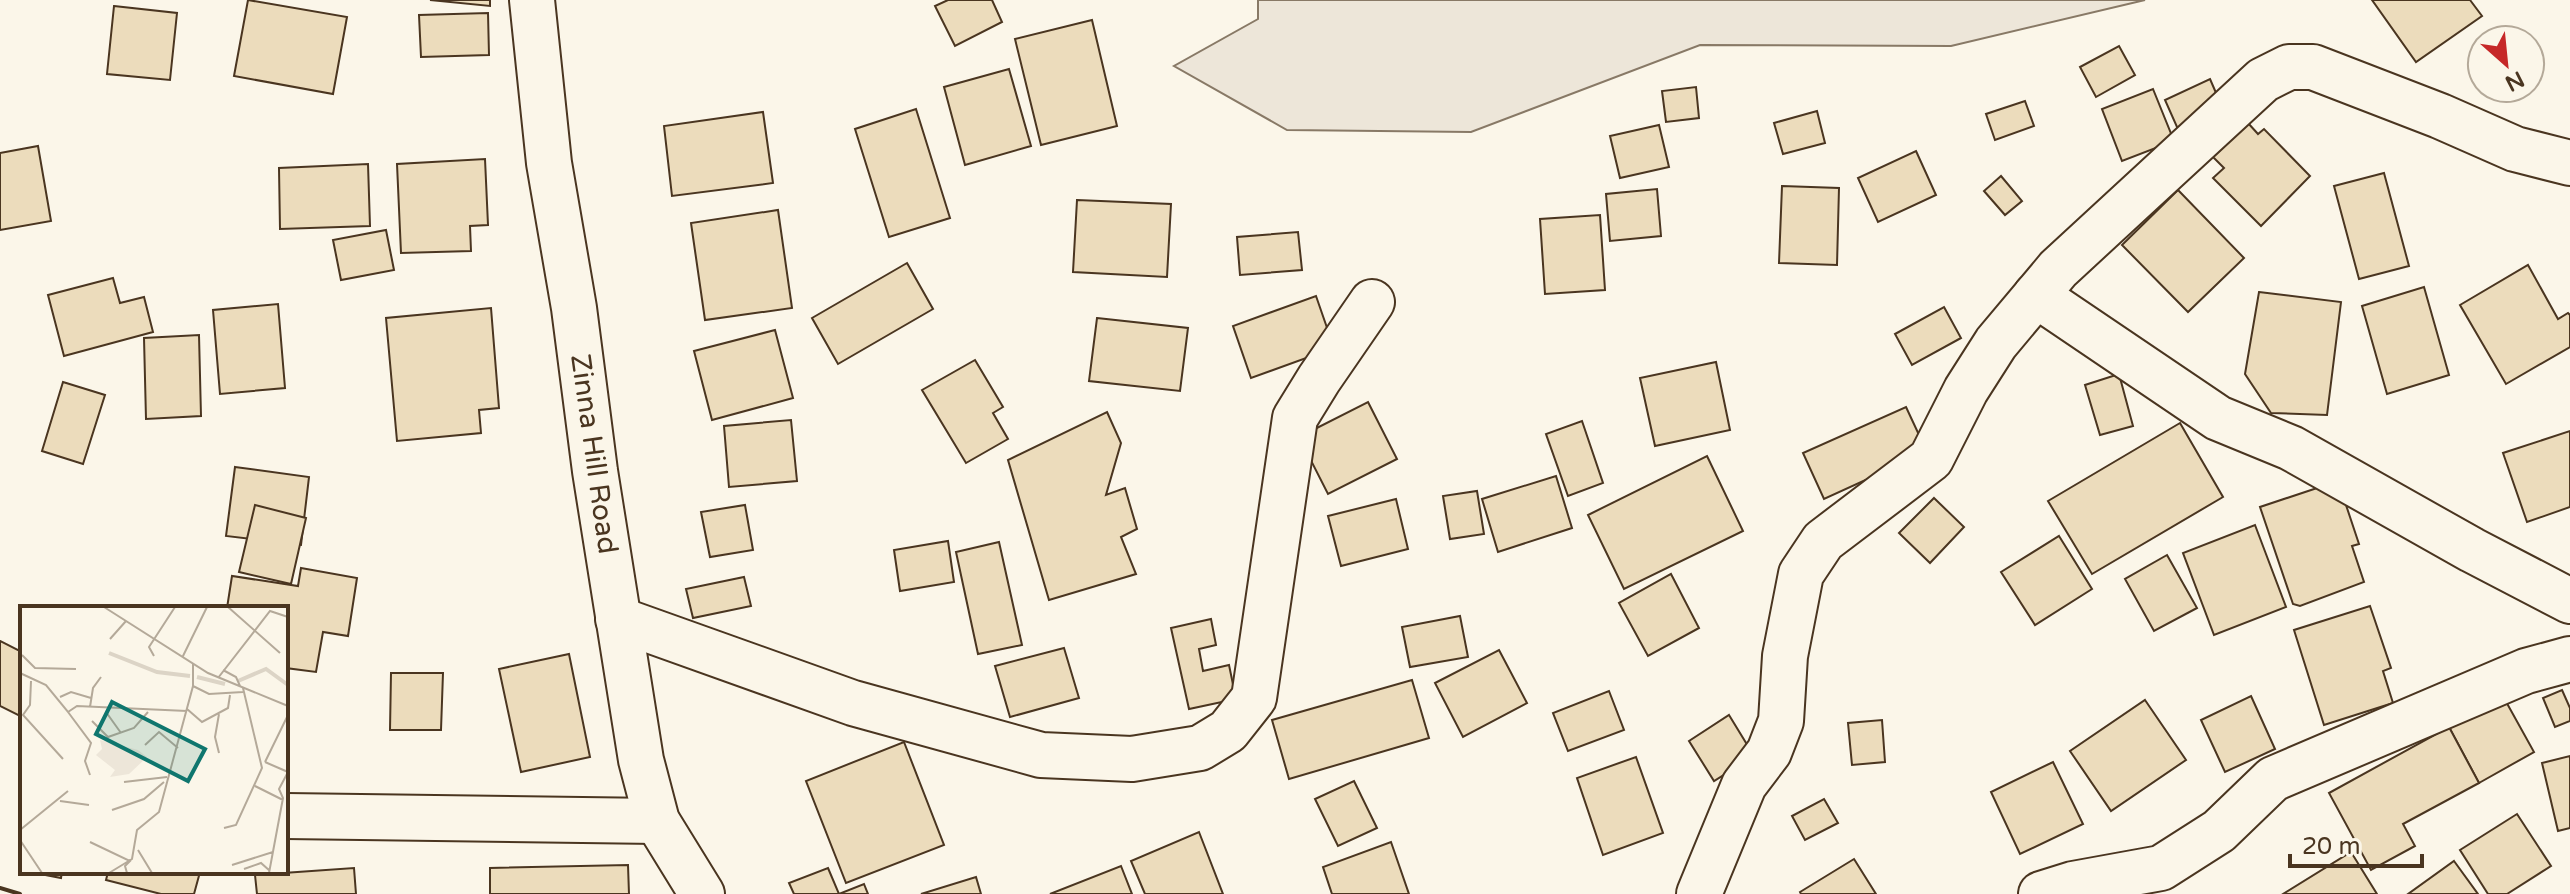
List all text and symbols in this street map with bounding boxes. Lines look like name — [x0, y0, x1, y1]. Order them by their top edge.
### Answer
north arrow — [2466, 24, 2546, 104]
text: N — [2501, 65, 2528, 97]
street label: Zinna Hill Road — [563, 352, 625, 556]
inset map — [20, 606, 288, 874]
scale bar — [2290, 818, 2422, 868]
text: 20 m — [2302, 832, 2360, 861]

